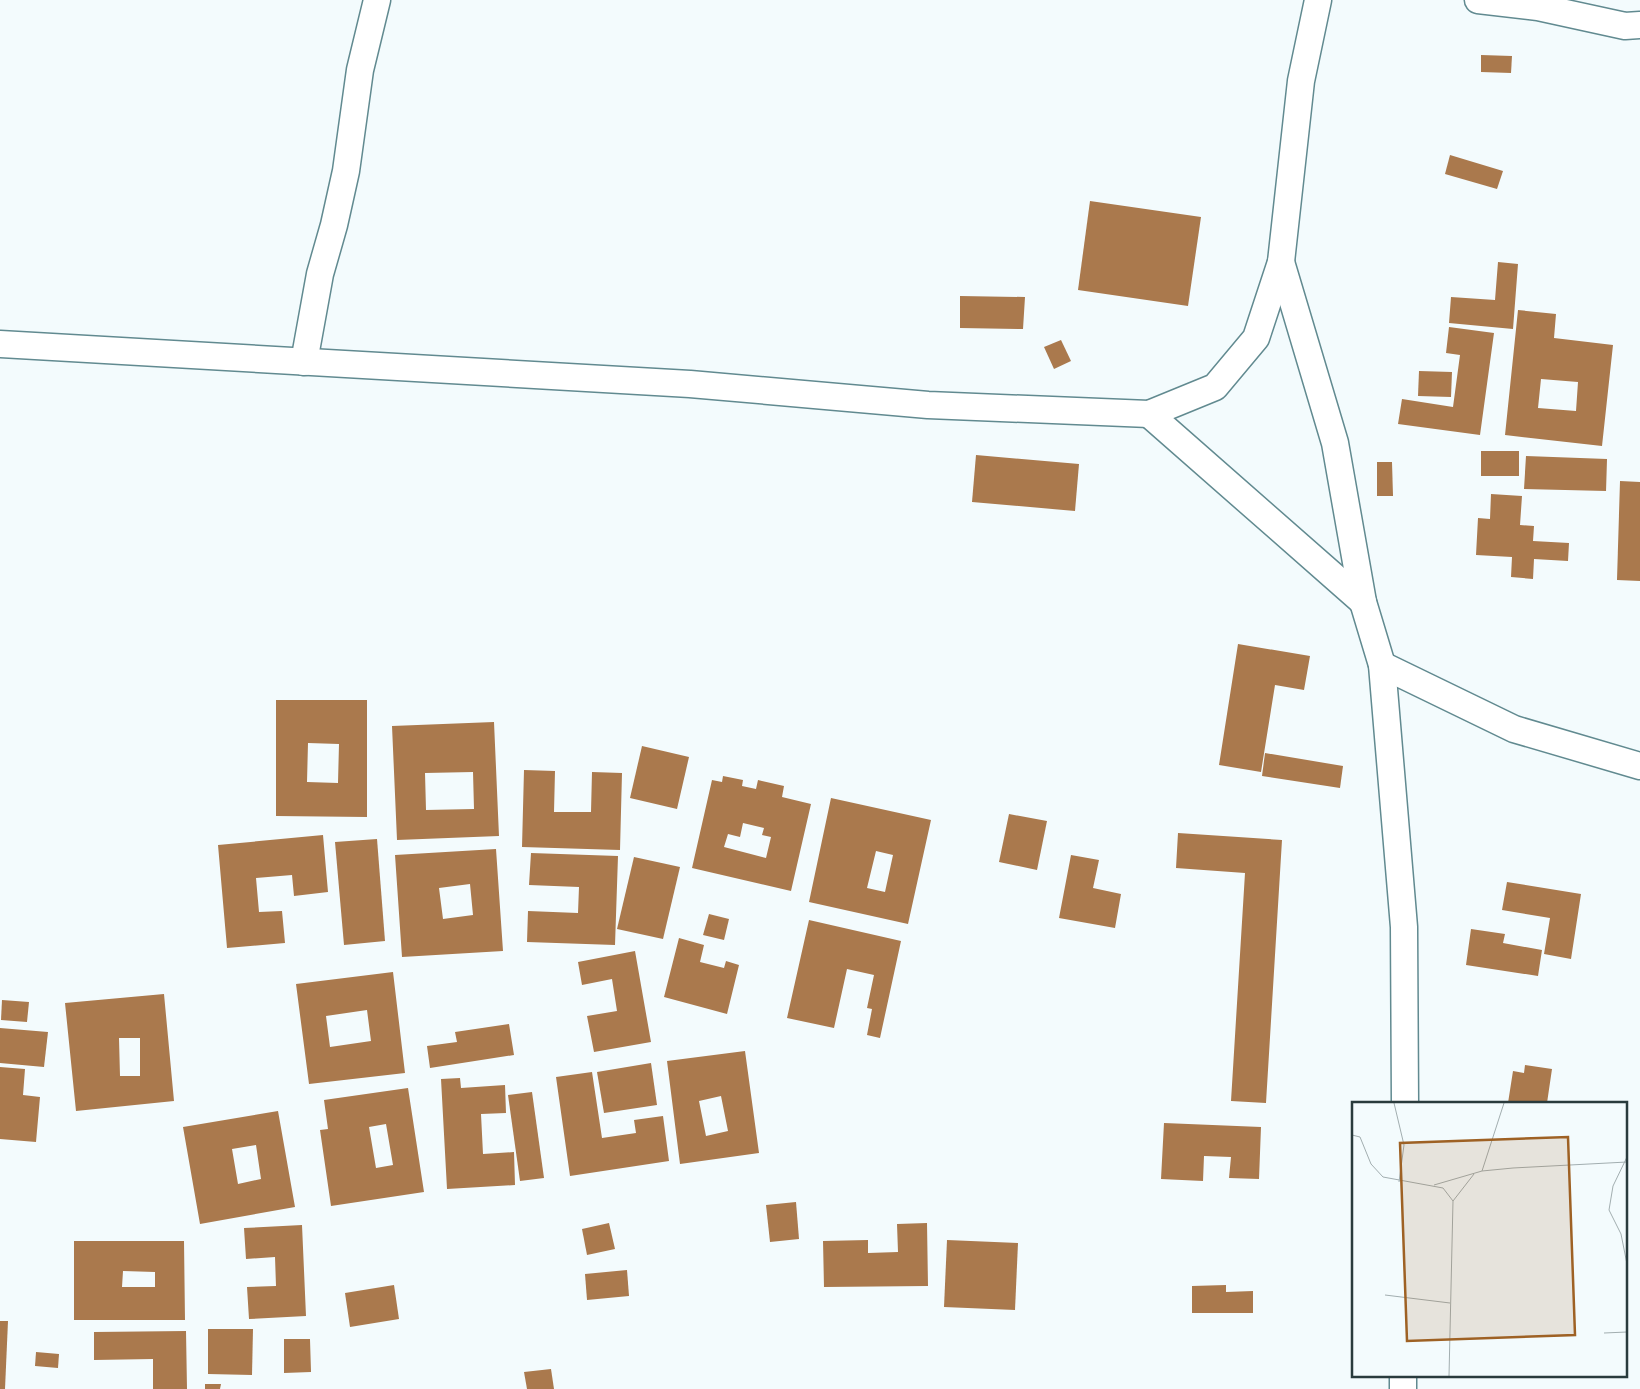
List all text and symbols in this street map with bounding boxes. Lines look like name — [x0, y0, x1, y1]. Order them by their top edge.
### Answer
inset map — [1352, 1102, 1628, 1376]

